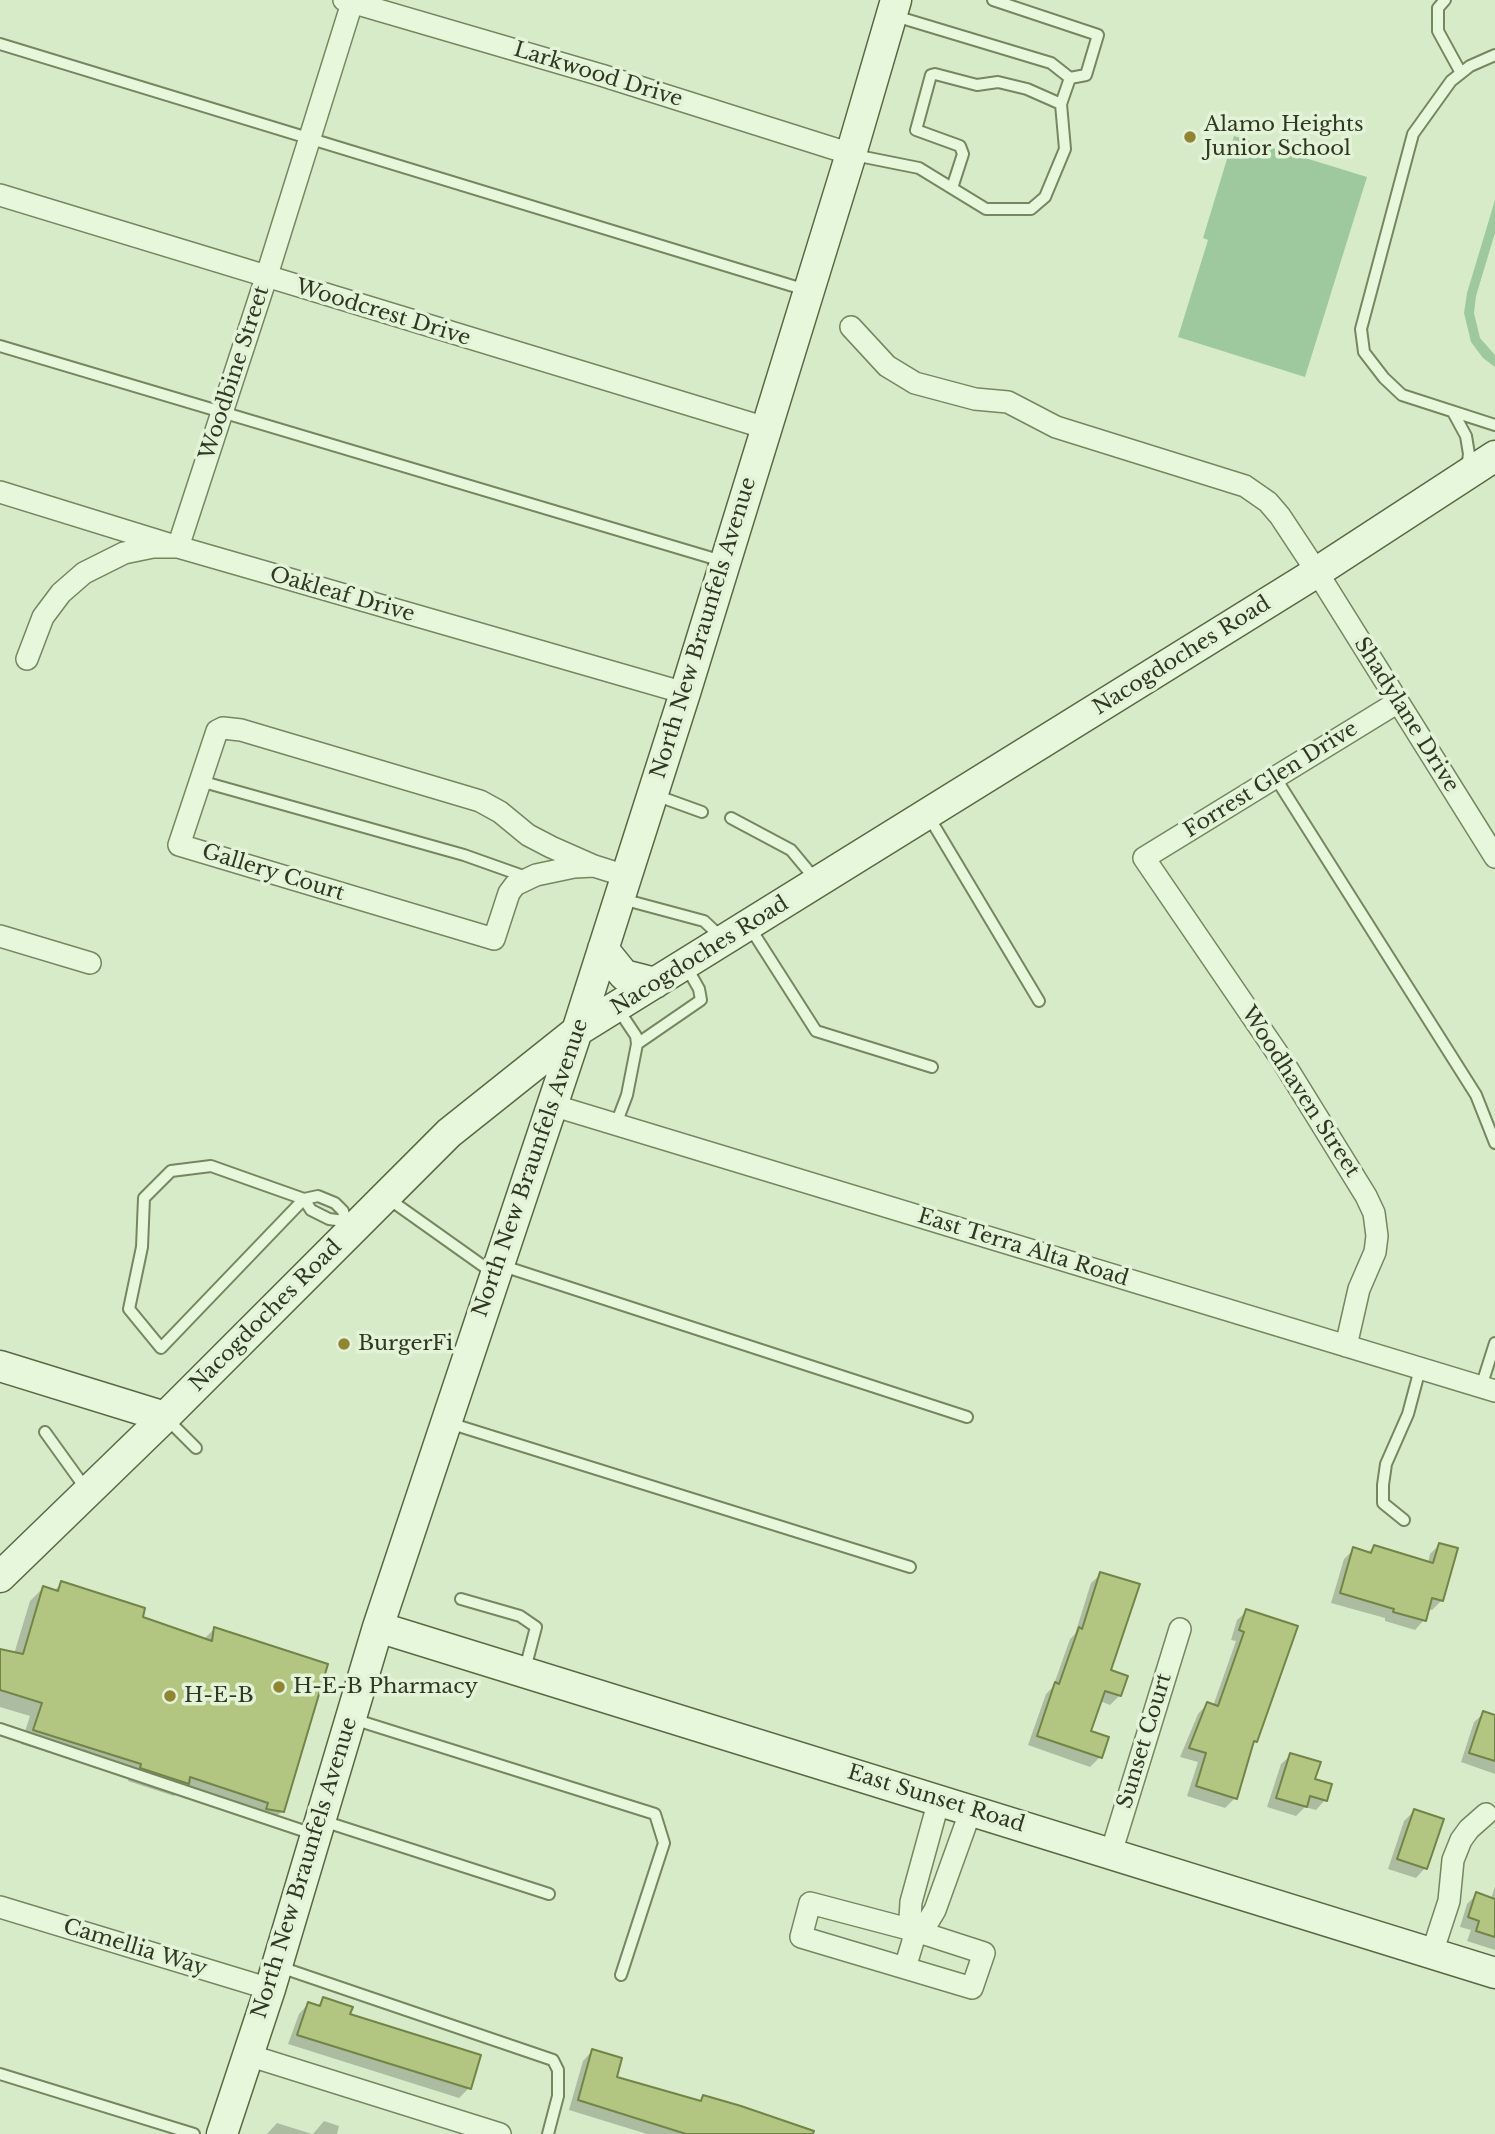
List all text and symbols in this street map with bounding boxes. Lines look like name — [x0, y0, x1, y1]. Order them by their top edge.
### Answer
street label: Larkwood Drive — [511, 37, 685, 113]
place label: Alamo Heights Junior School — [1204, 112, 1364, 162]
marker: Alamo Heights Junior School — [1182, 129, 1198, 145]
street label: Woodcrest Drive — [293, 274, 473, 352]
street label: Woodbine Street — [195, 283, 275, 463]
street label: North New Braunfels Avenue — [646, 474, 762, 782]
street label: Oakleaf Drive — [267, 562, 417, 628]
street label: Nacogdoches Road — [1089, 591, 1275, 721]
street label: Shadylane Drive — [1348, 633, 1464, 797]
street label: Forrest Glen Drive — [1180, 716, 1362, 844]
street label: Gallery Court — [199, 839, 347, 907]
street label: Nacogdoches Road — [607, 891, 793, 1021]
street label: Woodhaven Street — [1235, 1002, 1365, 1182]
street label: North New Braunfels Avenue — [468, 1016, 594, 1320]
street label: East Terra Alta Road — [914, 1204, 1132, 1292]
street label: Nacogdoches Road — [185, 1235, 347, 1397]
place label: BurgerFi — [358, 1331, 453, 1357]
marker: BurgerFi — [336, 1336, 352, 1352]
street label: Sunset Court — [1112, 1670, 1178, 1812]
place label: H-E-B Pharmacy — [293, 1674, 478, 1700]
marker: H-E-B Pharmacy — [271, 1679, 287, 1695]
place label: H-E-B — [184, 1683, 254, 1709]
marker: H-E-B — [162, 1688, 178, 1704]
street label: North New Braunfels Avenue — [247, 1714, 363, 2022]
street label: East Sunset Road — [844, 1760, 1028, 1838]
street label: Camellia Way — [60, 1914, 210, 1982]

